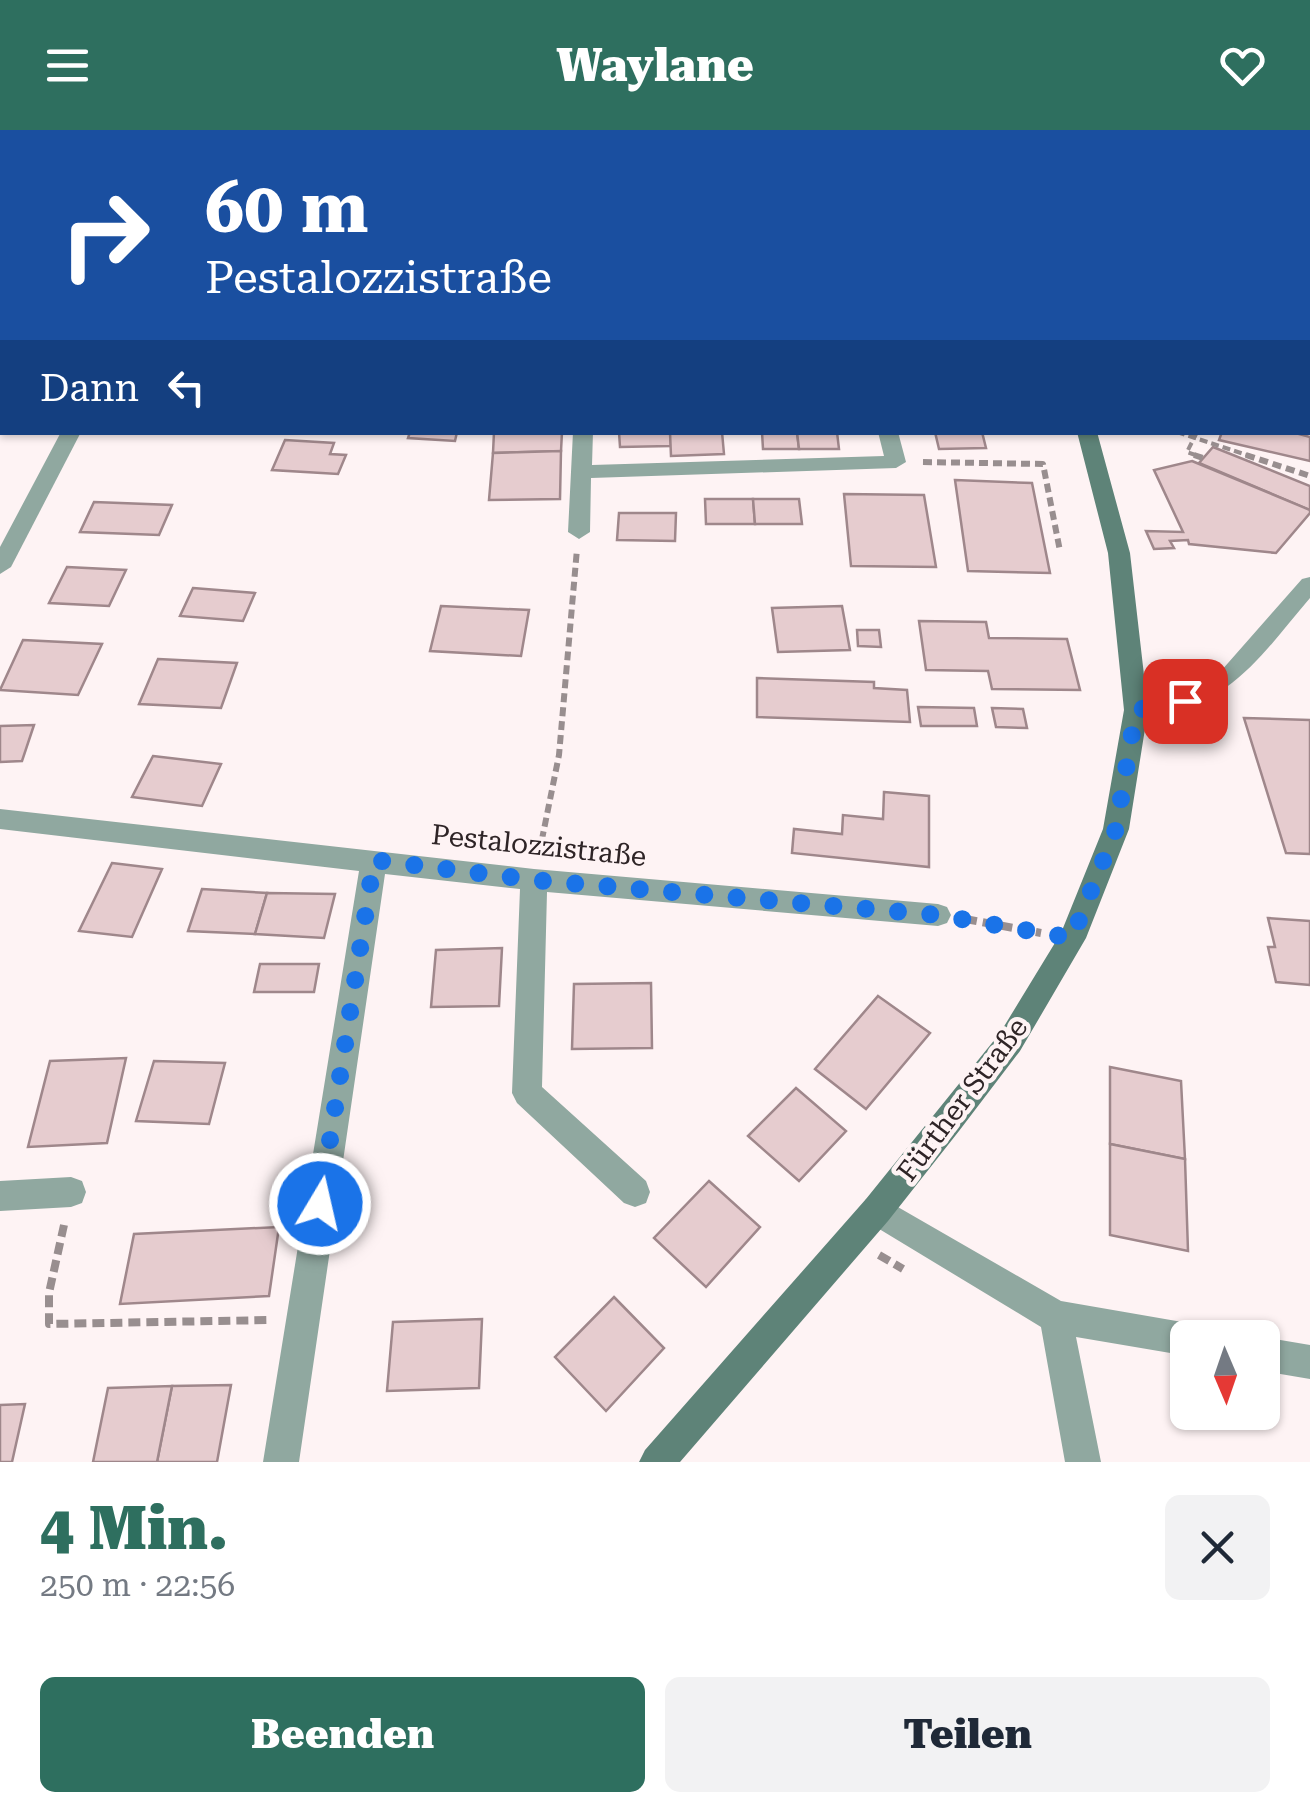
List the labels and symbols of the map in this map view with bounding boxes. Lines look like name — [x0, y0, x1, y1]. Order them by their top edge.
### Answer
pin — [1143, 659, 1228, 744]
street label: Pestalozzistraße — [430, 818, 648, 873]
street label: Fürther Straße — [890, 1011, 1034, 1187]
position arrow — [268, 1152, 372, 1256]
north arrow — [1170, 1320, 1280, 1430]

